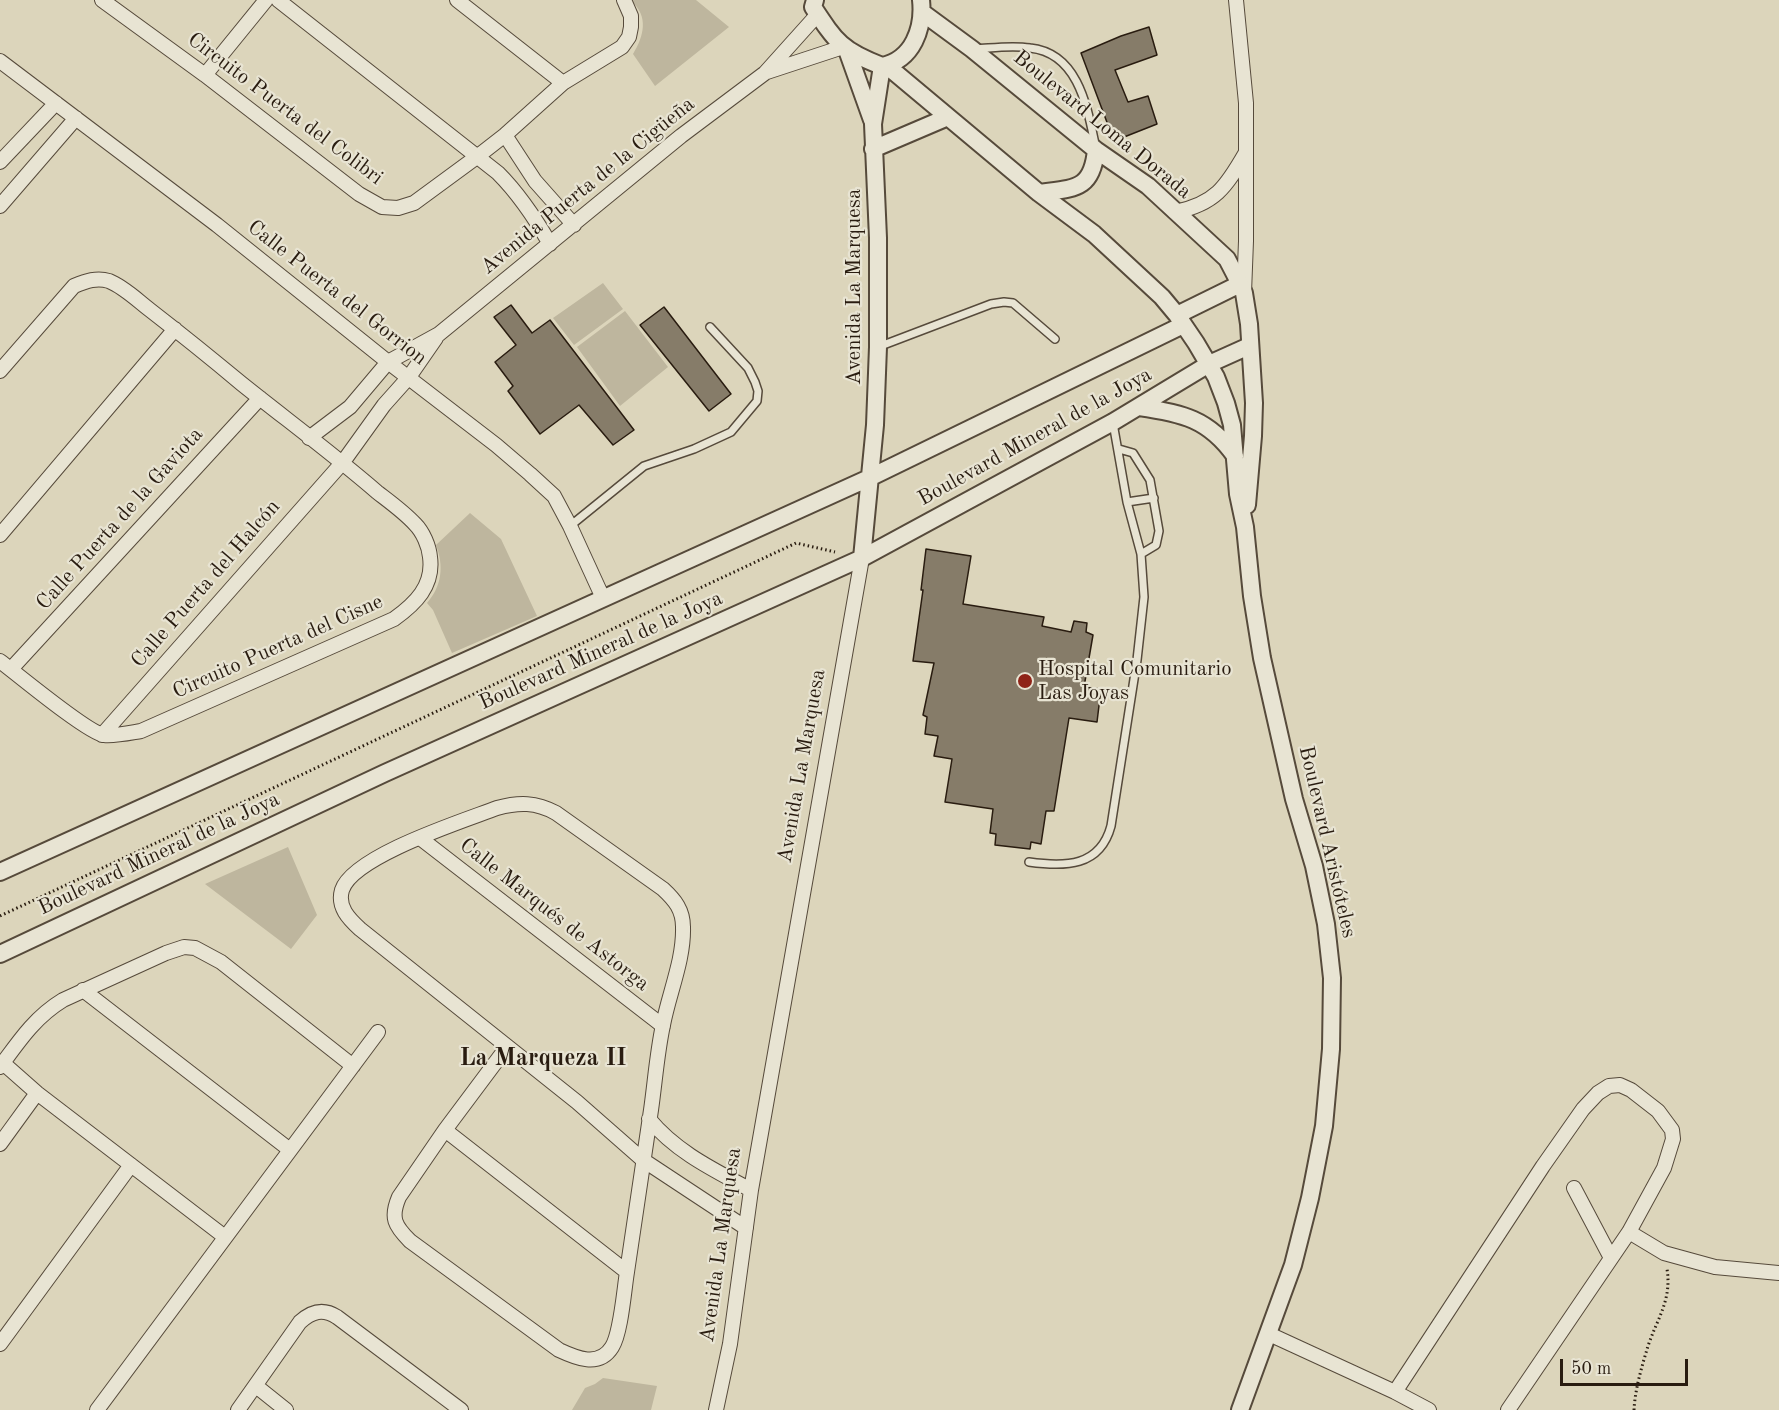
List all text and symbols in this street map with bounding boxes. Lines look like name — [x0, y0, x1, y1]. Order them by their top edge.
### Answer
street label: Circuito Puerta del Colibri — [182, 27, 388, 191]
street label: Boulevard Loma Dorada — [1008, 45, 1196, 205]
street label: Avenida Puerta de la Cigüeña — [476, 92, 700, 280]
street label: Avenida La Marquesa — [841, 189, 867, 385]
street label: Calle Puerta del Gorrion — [242, 215, 432, 371]
street label: Boulevard Mineral de la Joya — [914, 362, 1156, 512]
street label: Calle Puerta de la Gaviota — [31, 423, 209, 615]
street label: Calle Puerta del Halcón — [126, 495, 286, 673]
street label: Boulevard Mineral de la Joya — [475, 586, 727, 716]
street label: Circuito Puerta del Cisne — [169, 589, 387, 705]
place label: Hospital Comunitario Las Joyas — [1038, 656, 1232, 706]
street label: Avenida La Marquesa — [773, 667, 831, 865]
marker: Hospital Comunitario Las Joyas — [1016, 672, 1034, 690]
street label: Boulevard Aristóteles — [1293, 743, 1361, 941]
street label: Boulevard Mineral de la Joya — [34, 787, 284, 921]
street label: Calle Marqués de Astorga — [454, 833, 654, 997]
district label: La Marqueza II — [459, 1045, 627, 1073]
street label: Avenida La Marquesa — [695, 1146, 747, 1344]
scale bar — [1563, 1347, 1690, 1385]
text: 50 m — [1571, 1360, 1611, 1378]

